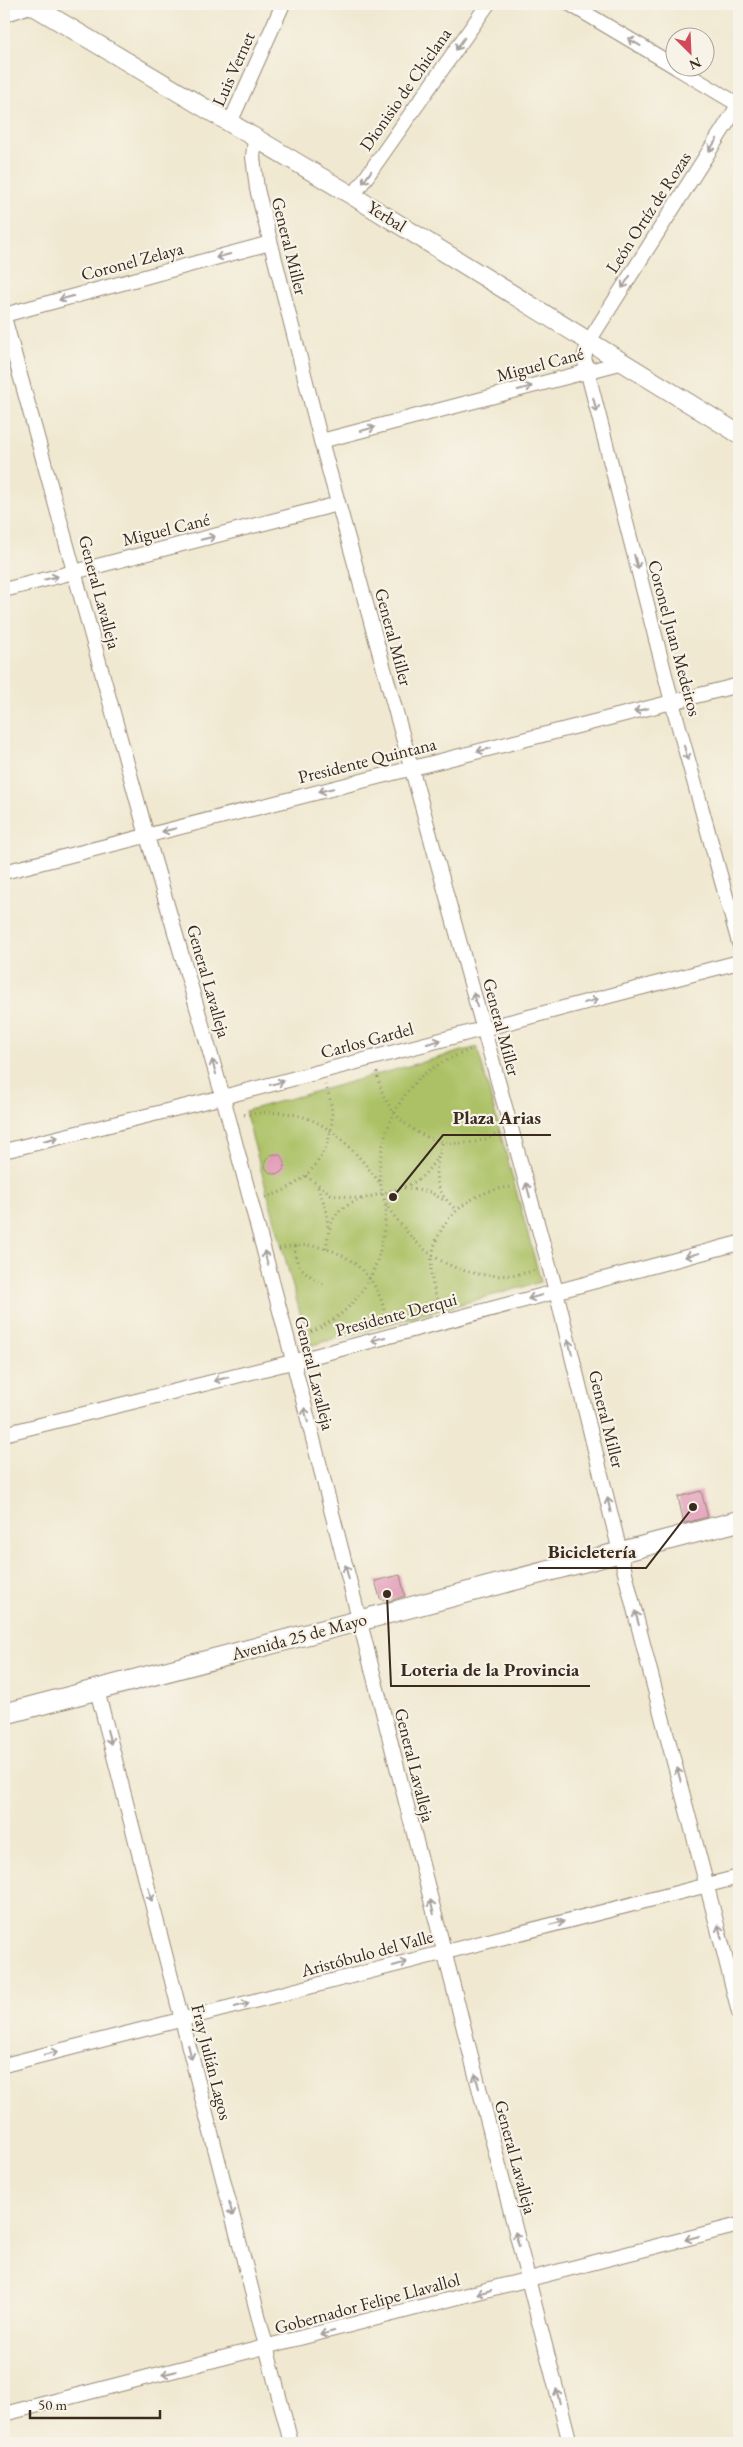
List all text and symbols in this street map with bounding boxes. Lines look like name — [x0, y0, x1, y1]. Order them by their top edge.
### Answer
street label: Dionisio de Chiclana — [354, 22, 457, 155]
street label: Luis Vernet — [206, 28, 260, 110]
north arrow — [666, 28, 716, 78]
one-way arrow — [455, 36, 465, 50]
one-way arrow — [627, 36, 641, 46]
text: N — [686, 53, 704, 75]
one-way arrow — [708, 138, 718, 152]
street label: León Ortíz de Rozas — [600, 147, 696, 277]
one-way arrow — [362, 169, 372, 183]
street label: General Miller — [267, 195, 313, 297]
street label: Yerbal — [363, 195, 411, 237]
street label: Coronel Zelaya — [78, 236, 186, 286]
one-way arrow — [215, 252, 231, 261]
one-way arrow — [620, 275, 630, 289]
one-way arrow — [58, 294, 74, 304]
street label: Miguel Cané — [494, 341, 586, 387]
one-way arrow — [517, 382, 533, 392]
one-way arrow — [591, 397, 600, 413]
one-way arrow — [359, 423, 375, 433]
street label: Miguel Cané — [120, 507, 212, 551]
one-way arrow — [200, 532, 216, 542]
street label: General Lavalleja — [74, 533, 126, 652]
one-way arrow — [631, 554, 641, 570]
street label: Coronel Juan Medeiros — [643, 557, 707, 719]
one-way arrow — [42, 573, 58, 582]
street label: General Miller — [370, 586, 418, 688]
one-way arrow — [634, 705, 650, 715]
street label: Presidente Quintana — [295, 731, 439, 788]
one-way arrow — [682, 745, 691, 761]
one-way arrow — [476, 746, 492, 755]
one-way arrow — [319, 786, 335, 795]
one-way arrow — [161, 826, 177, 835]
street label: General Lavalleja — [182, 922, 236, 1041]
street label: General Miller — [478, 976, 526, 1078]
one-way arrow — [470, 992, 480, 1008]
one-way arrow — [583, 995, 599, 1005]
street label: Carlos Gardel — [318, 1017, 416, 1063]
one-way arrow — [425, 1036, 441, 1046]
one-way arrow — [209, 1059, 219, 1075]
one-way arrow — [268, 1077, 284, 1087]
callout: Plaza Arias — [443, 1101, 551, 1135]
text: Plaza Arias — [453, 1105, 541, 1130]
one-way arrow — [43, 1134, 59, 1143]
one-way arrow — [523, 1183, 532, 1199]
one-way arrow — [260, 1250, 270, 1266]
one-way arrow — [685, 1251, 701, 1261]
street label: Presidente Derqui — [333, 1287, 460, 1341]
one-way arrow — [527, 1293, 543, 1302]
street label: General Lavalleja — [290, 1314, 340, 1433]
one-way arrow — [371, 1335, 387, 1344]
one-way arrow — [565, 1340, 575, 1356]
street label: General Miller — [584, 1368, 630, 1470]
one-way arrow — [213, 1375, 229, 1385]
one-way arrow — [301, 1408, 310, 1424]
one-way arrow — [604, 1498, 613, 1514]
callout: Bicicletería — [538, 1534, 646, 1568]
text: Bicicletería — [548, 1539, 637, 1564]
one-way arrow — [342, 1565, 351, 1581]
street label: Avenida 25 de Mayo — [228, 1607, 369, 1665]
one-way arrow — [632, 1610, 641, 1626]
callout: Loteria de la Provincia — [391, 1652, 590, 1686]
text: Loteria de la Provincia — [401, 1657, 580, 1682]
street label: General Lavalleja — [390, 1706, 440, 1825]
one-way arrow — [105, 1729, 114, 1745]
one-way arrow — [674, 1767, 683, 1783]
one-way arrow — [145, 1886, 155, 1902]
one-way arrow — [426, 1899, 436, 1915]
one-way arrow — [549, 1918, 565, 1927]
street label: Aristóbulo del Valle — [297, 1924, 436, 1982]
one-way arrow — [715, 1924, 724, 1940]
one-way arrow — [391, 1958, 407, 1968]
one-way arrow — [234, 1999, 250, 2009]
street label: Fray Julián Lagos — [186, 2002, 238, 2122]
one-way arrow — [186, 2043, 195, 2059]
one-way arrow — [43, 2048, 59, 2057]
one-way arrow — [471, 2074, 481, 2090]
street label: General Lavalleja — [490, 2098, 542, 2217]
one-way arrow — [227, 2200, 236, 2216]
one-way arrow — [512, 2231, 522, 2247]
one-way arrow — [685, 2233, 701, 2243]
street label: Gobernador Felipe Llavallol — [272, 2267, 462, 2339]
one-way arrow — [476, 2288, 492, 2297]
one-way arrow — [319, 2328, 335, 2338]
one-way arrow — [162, 2369, 178, 2378]
scale bar — [30, 2387, 160, 2419]
one-way arrow — [553, 2388, 562, 2404]
text: 50 m — [38, 2395, 67, 2414]

